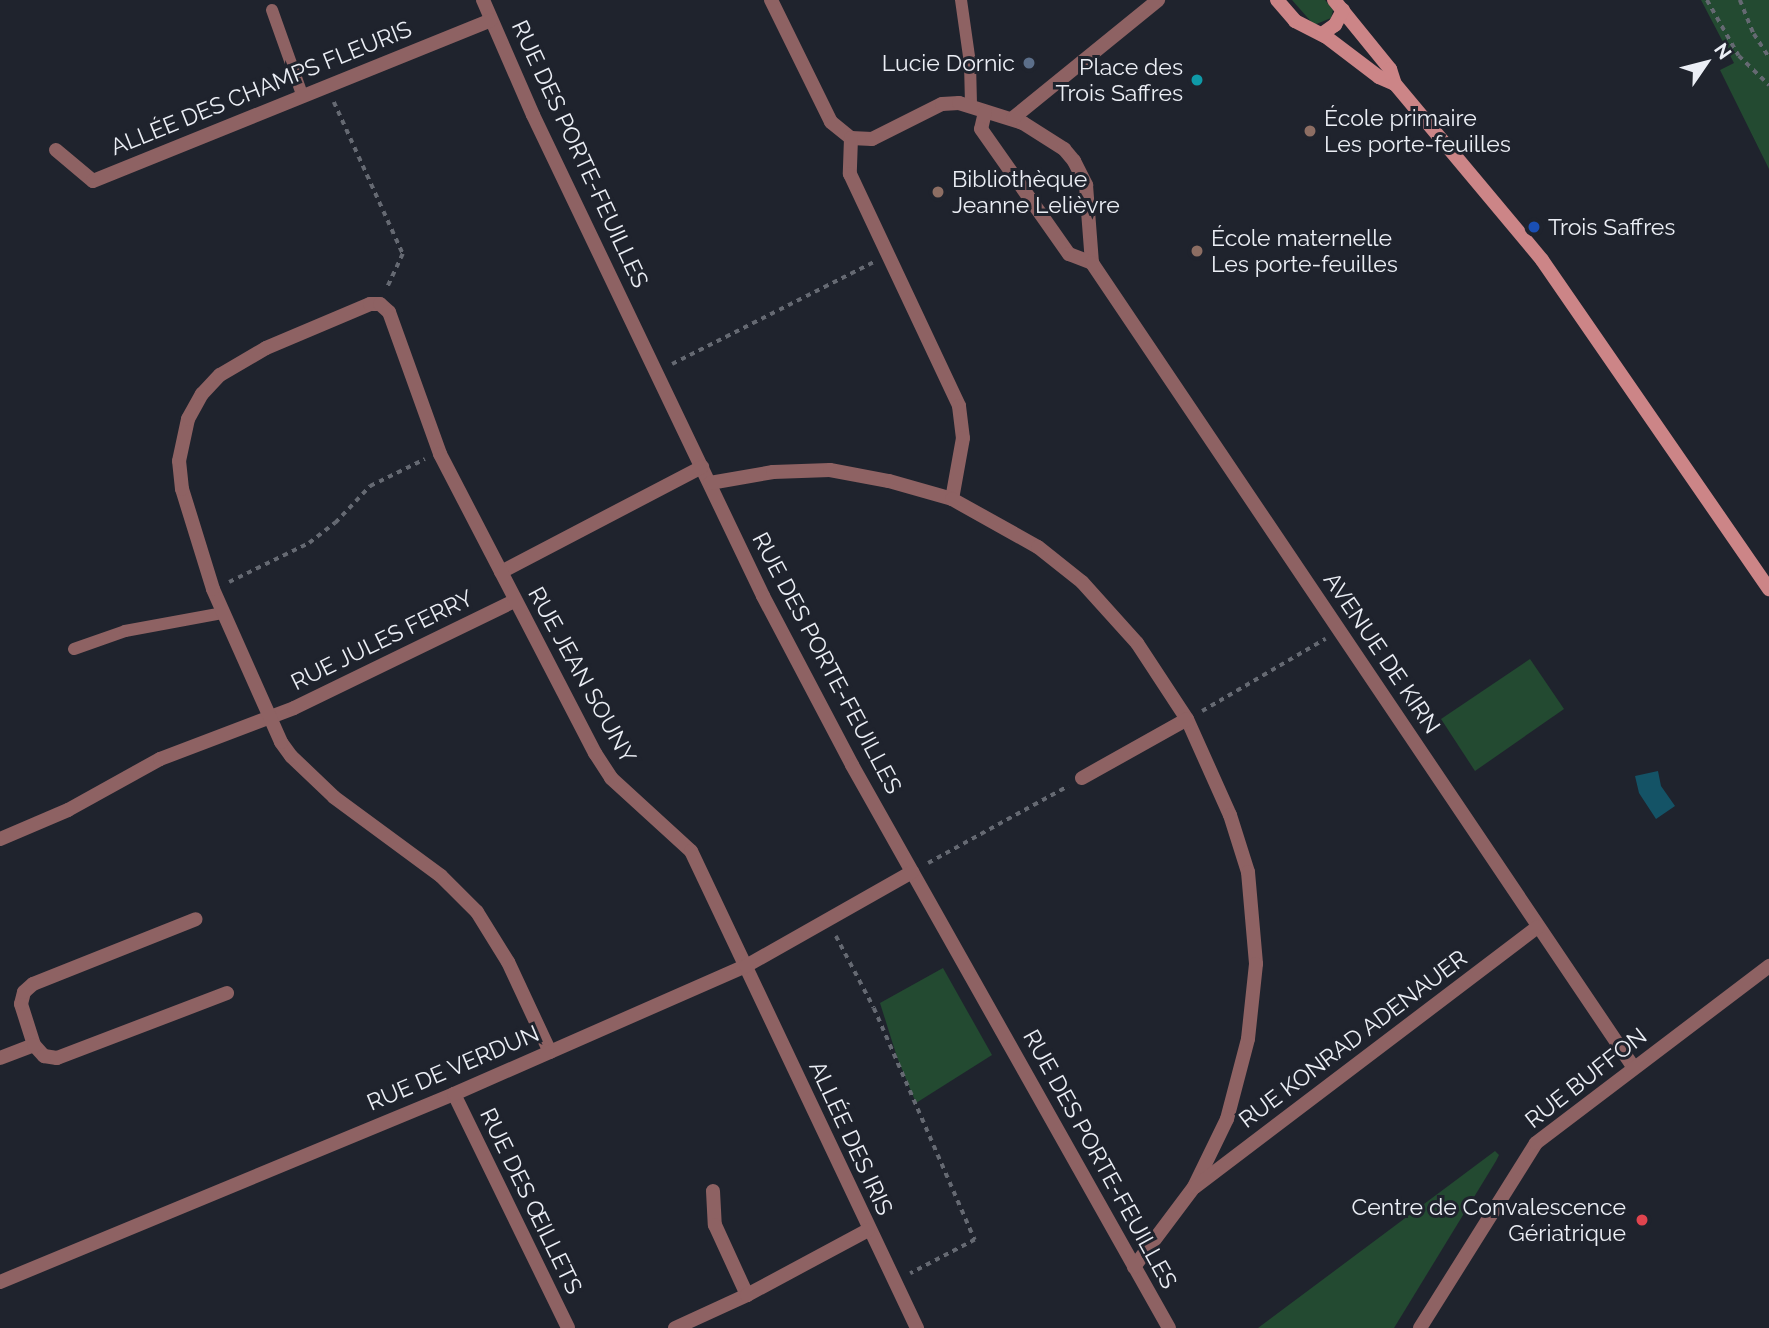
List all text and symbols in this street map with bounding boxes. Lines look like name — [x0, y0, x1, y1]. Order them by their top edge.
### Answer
street label: ALLÉE DES CHAMPS FLEURIS — [107, 15, 415, 161]
street label: RUE DES PORTE-FEUILLES — [506, 16, 654, 292]
north arrow — [1671, 28, 1741, 98]
text: N — [1710, 39, 1736, 63]
place label: Lucie Dornic — [882, 49, 1015, 77]
place label: Place des Trois Saffres — [1056, 53, 1183, 107]
marker: Lucie Dornic — [1021, 55, 1037, 71]
marker: Place des Trois Saffres — [1189, 72, 1205, 88]
place label: École primaire Les porte-feuilles — [1324, 104, 1511, 158]
marker: École primaire Les porte-feuilles — [1302, 123, 1318, 139]
place label: Bibliothèque Jeanne Lelièvre — [952, 165, 1120, 219]
marker: Bibliothèque Jeanne Lelièvre — [930, 184, 946, 200]
place label: Trois Saffres — [1548, 213, 1675, 241]
marker: Trois Saffres — [1526, 219, 1542, 235]
place label: École maternelle Les porte-feuilles — [1211, 224, 1398, 278]
marker: École maternelle Les porte-feuilles — [1189, 243, 1205, 259]
street label: RUE DES PORTE-FEUILLES — [746, 528, 908, 798]
street label: AVENUE DE KIRN — [1318, 567, 1446, 739]
street label: RUE JEAN SOUNY — [522, 582, 642, 768]
street label: RUE JULES FERRY — [286, 584, 478, 696]
street label: RUE KONRAD ADENAUER — [1233, 944, 1473, 1134]
street label: RUE DE VERDUN — [363, 1019, 543, 1117]
street label: RUE BUFFON — [1520, 1022, 1652, 1134]
street label: RUE DES PORTE-FEUILLES — [1017, 1025, 1183, 1293]
street label: ALLÉE DES IRIS — [803, 1057, 899, 1219]
street label: RUE DES ŒILLETS — [474, 1104, 588, 1298]
place label: Centre de Convalescence Gériatrique — [1352, 1193, 1626, 1247]
marker: Centre de Convalescence Gériatrique — [1632, 1210, 1652, 1230]

